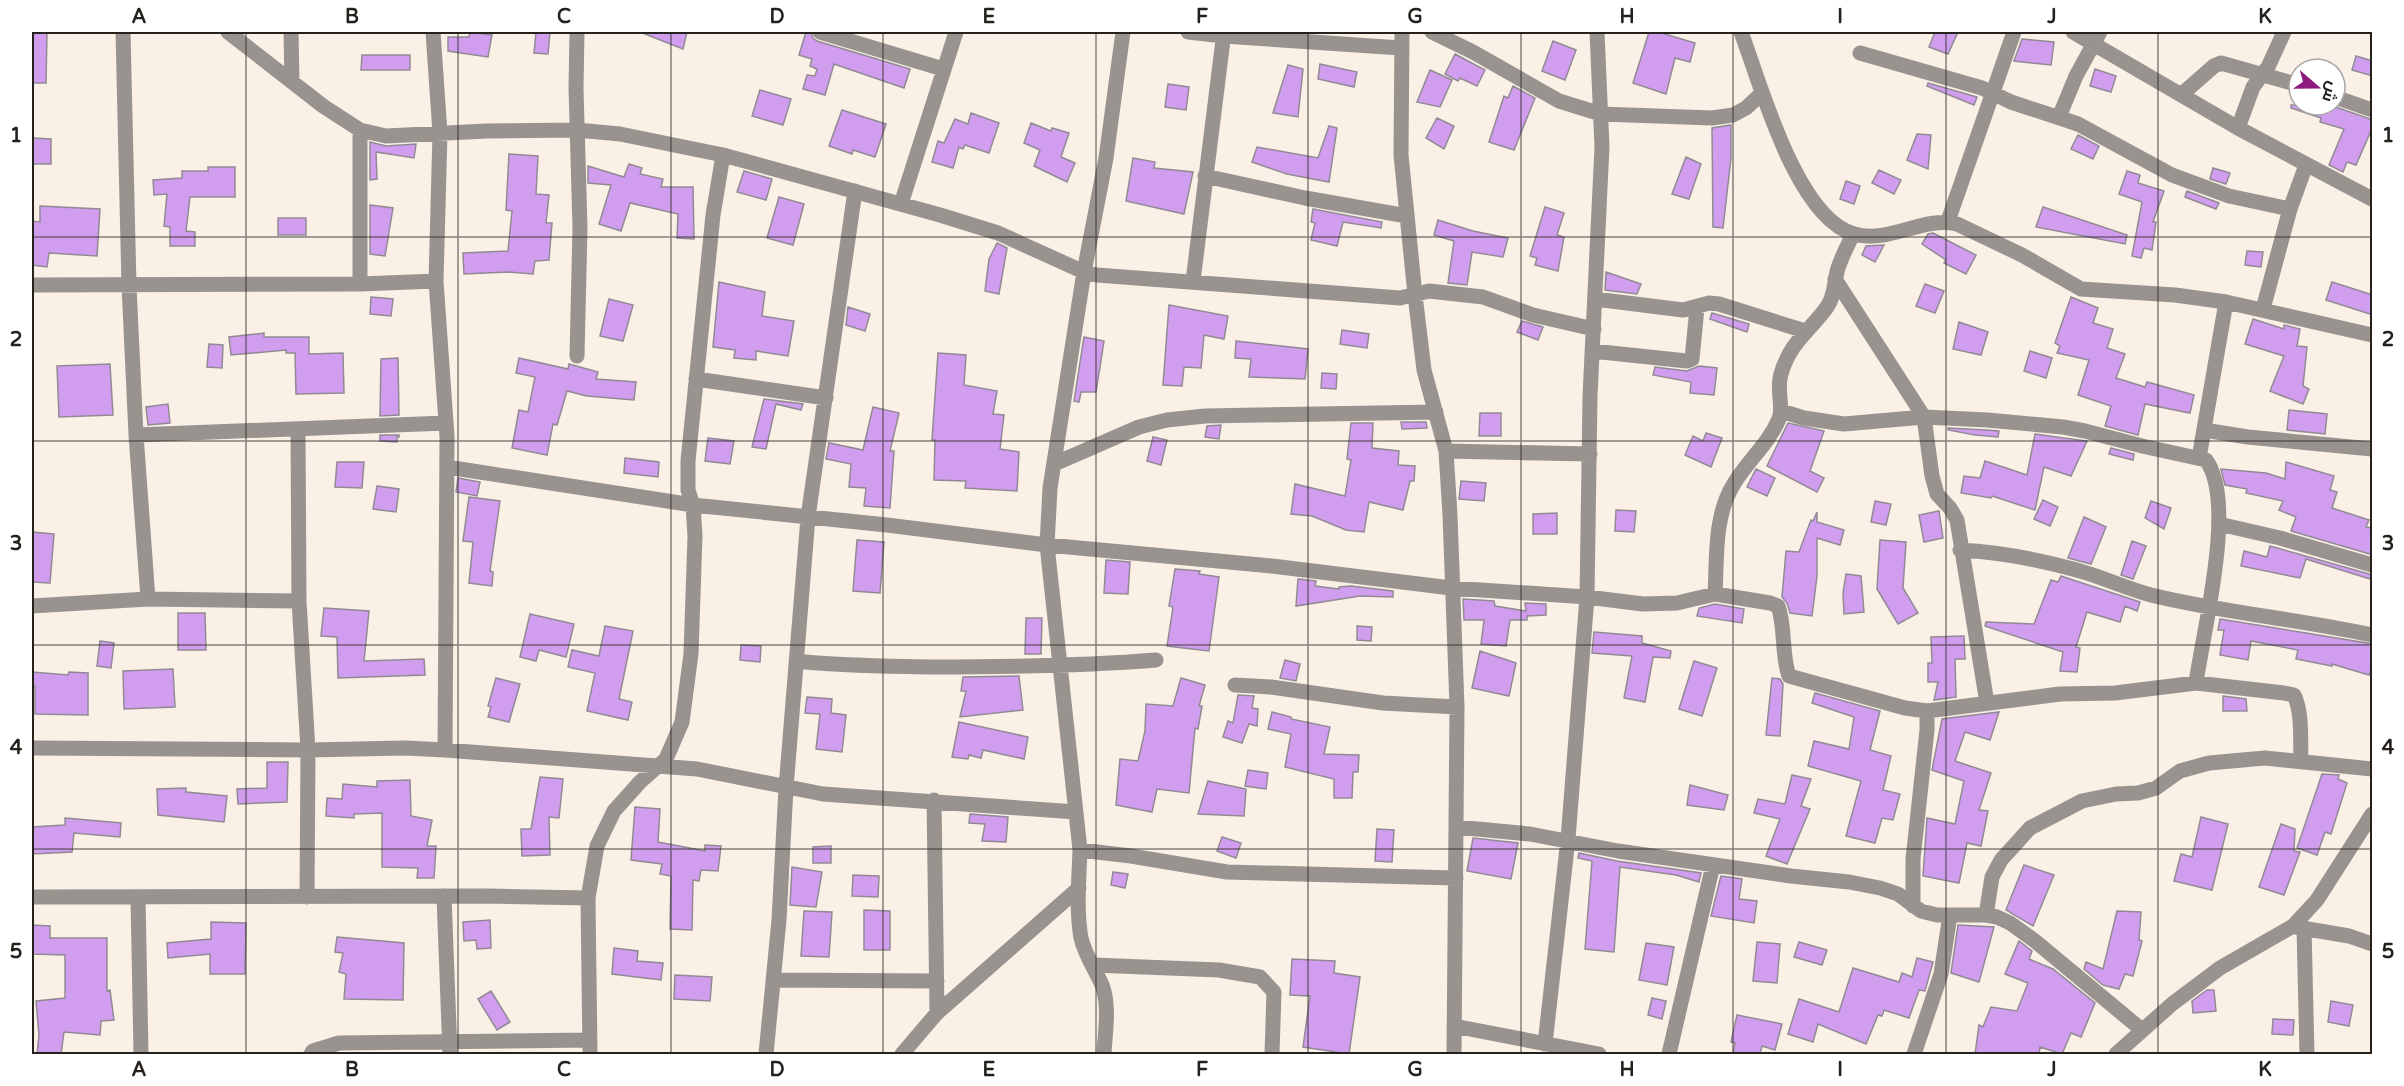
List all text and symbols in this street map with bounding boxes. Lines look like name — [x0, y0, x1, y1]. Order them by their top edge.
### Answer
text: A — [132, 5, 147, 29]
text: B — [345, 5, 359, 29]
text: C — [557, 5, 571, 29]
text: D — [769, 5, 785, 29]
text: E — [983, 5, 996, 29]
text: F — [1196, 5, 1208, 29]
text: G — [1407, 5, 1423, 29]
text: H — [1619, 5, 1635, 29]
text: I — [1837, 5, 1843, 29]
text: J — [2046, 5, 2057, 29]
text: K — [2258, 5, 2272, 29]
north arrow — [2287, 57, 2347, 117]
text: ش — [2317, 79, 2343, 105]
text: 1 — [10, 124, 22, 148]
text: 1 — [2382, 124, 2394, 148]
text: 2 — [10, 328, 22, 352]
text: 2 — [2382, 328, 2394, 352]
text: 3 — [10, 532, 22, 556]
text: 3 — [2382, 532, 2394, 556]
text: 4 — [10, 736, 23, 760]
text: 4 — [2382, 736, 2395, 760]
text: 5 — [10, 940, 22, 964]
text: 5 — [2382, 940, 2394, 964]
text: A — [132, 1058, 147, 1082]
text: B — [345, 1058, 359, 1082]
text: C — [557, 1058, 571, 1082]
text: D — [769, 1058, 785, 1082]
text: E — [983, 1058, 996, 1082]
text: F — [1196, 1058, 1208, 1082]
text: G — [1407, 1058, 1423, 1082]
text: H — [1619, 1058, 1635, 1082]
text: I — [1837, 1058, 1843, 1082]
text: J — [2046, 1058, 2057, 1082]
text: K — [2258, 1058, 2272, 1082]

